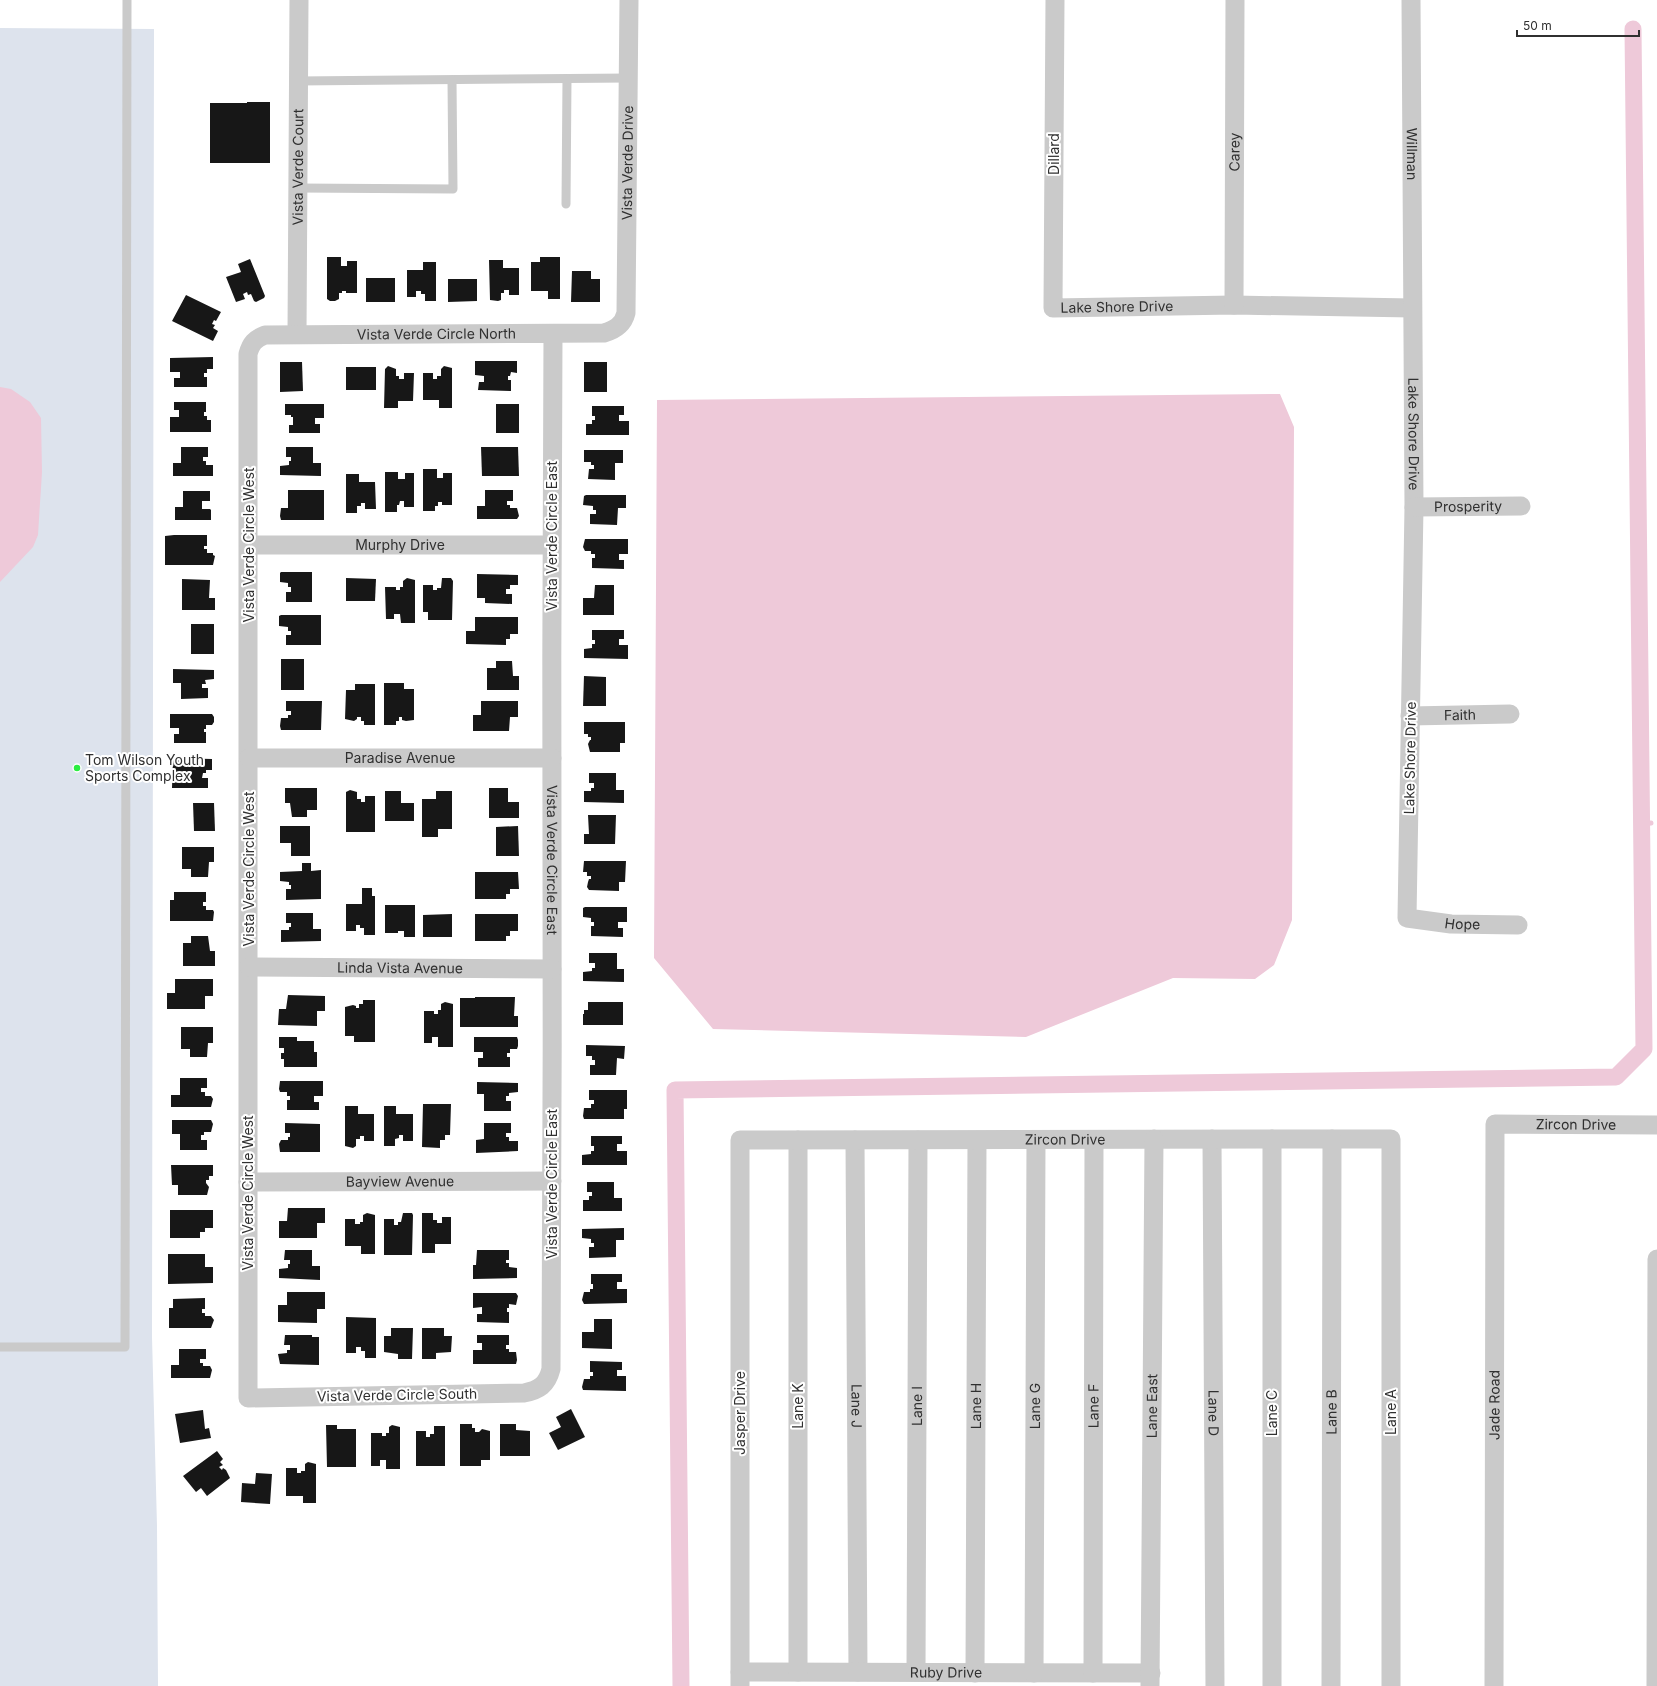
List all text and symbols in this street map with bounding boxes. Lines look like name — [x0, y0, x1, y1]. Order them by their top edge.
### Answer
scale bar — [1517, 12, 1639, 38]
text: 50 m — [1523, 18, 1552, 33]
street label: Vista Verde Drive — [618, 106, 636, 220]
street label: Vista Verde Court — [289, 108, 306, 225]
street label: Willman — [1404, 128, 1421, 180]
street label: Carey — [1225, 132, 1243, 171]
street label: Dillard — [1045, 133, 1062, 175]
street label: Lake Shore Drive — [1060, 297, 1174, 316]
street label: Vista Verde Circle North — [357, 325, 516, 342]
street label: Lake Shore Drive — [1405, 377, 1423, 490]
street label: Vista Verde Circle East — [543, 461, 560, 611]
street label: Vista Verde Circle West — [240, 467, 257, 623]
street label: Prosperity — [1434, 497, 1502, 515]
street label: Murphy Drive — [355, 536, 445, 553]
street label: Lake Shore Drive — [1400, 701, 1419, 815]
street label: Faith — [1444, 706, 1476, 723]
street label: Paradise Avenue — [345, 749, 455, 766]
place label: Tom Wilson Youth Sports Complex — [85, 751, 204, 784]
marker: Tom Wilson Youth Sports Complex — [72, 763, 82, 773]
street label: Vista Verde Circle East — [544, 785, 561, 936]
street label: Vista Verde Circle West — [240, 791, 257, 947]
street label: Hope — [1444, 914, 1480, 932]
street label: Linda Vista Avenue — [337, 959, 463, 976]
street label: Vista Verde Circle East — [543, 1109, 560, 1259]
street label: Vista Verde Circle West — [239, 1115, 256, 1271]
street label: Zircon Drive — [1536, 1115, 1616, 1133]
street label: Zircon Drive — [1025, 1130, 1105, 1148]
street label: Bayview Avenue — [346, 1172, 454, 1190]
street label: Jade Road — [1485, 1370, 1503, 1440]
street label: Jasper Drive — [731, 1371, 748, 1455]
street label: Lane East — [1143, 1373, 1160, 1438]
street label: Lane K — [789, 1383, 806, 1429]
street label: Lane H — [967, 1383, 984, 1429]
street label: Lane G — [1026, 1383, 1043, 1429]
street label: Lane J — [848, 1384, 866, 1428]
street label: Lane F — [1084, 1384, 1102, 1428]
street label: Vista Verde Circle South — [317, 1385, 477, 1404]
street label: Lane I — [908, 1386, 925, 1426]
street label: Lane B — [1322, 1389, 1340, 1435]
street label: Lane A — [1382, 1389, 1399, 1435]
street label: Lane D — [1205, 1390, 1223, 1436]
street label: Lane C — [1263, 1390, 1280, 1436]
street label: Ruby Drive — [910, 1663, 982, 1681]

